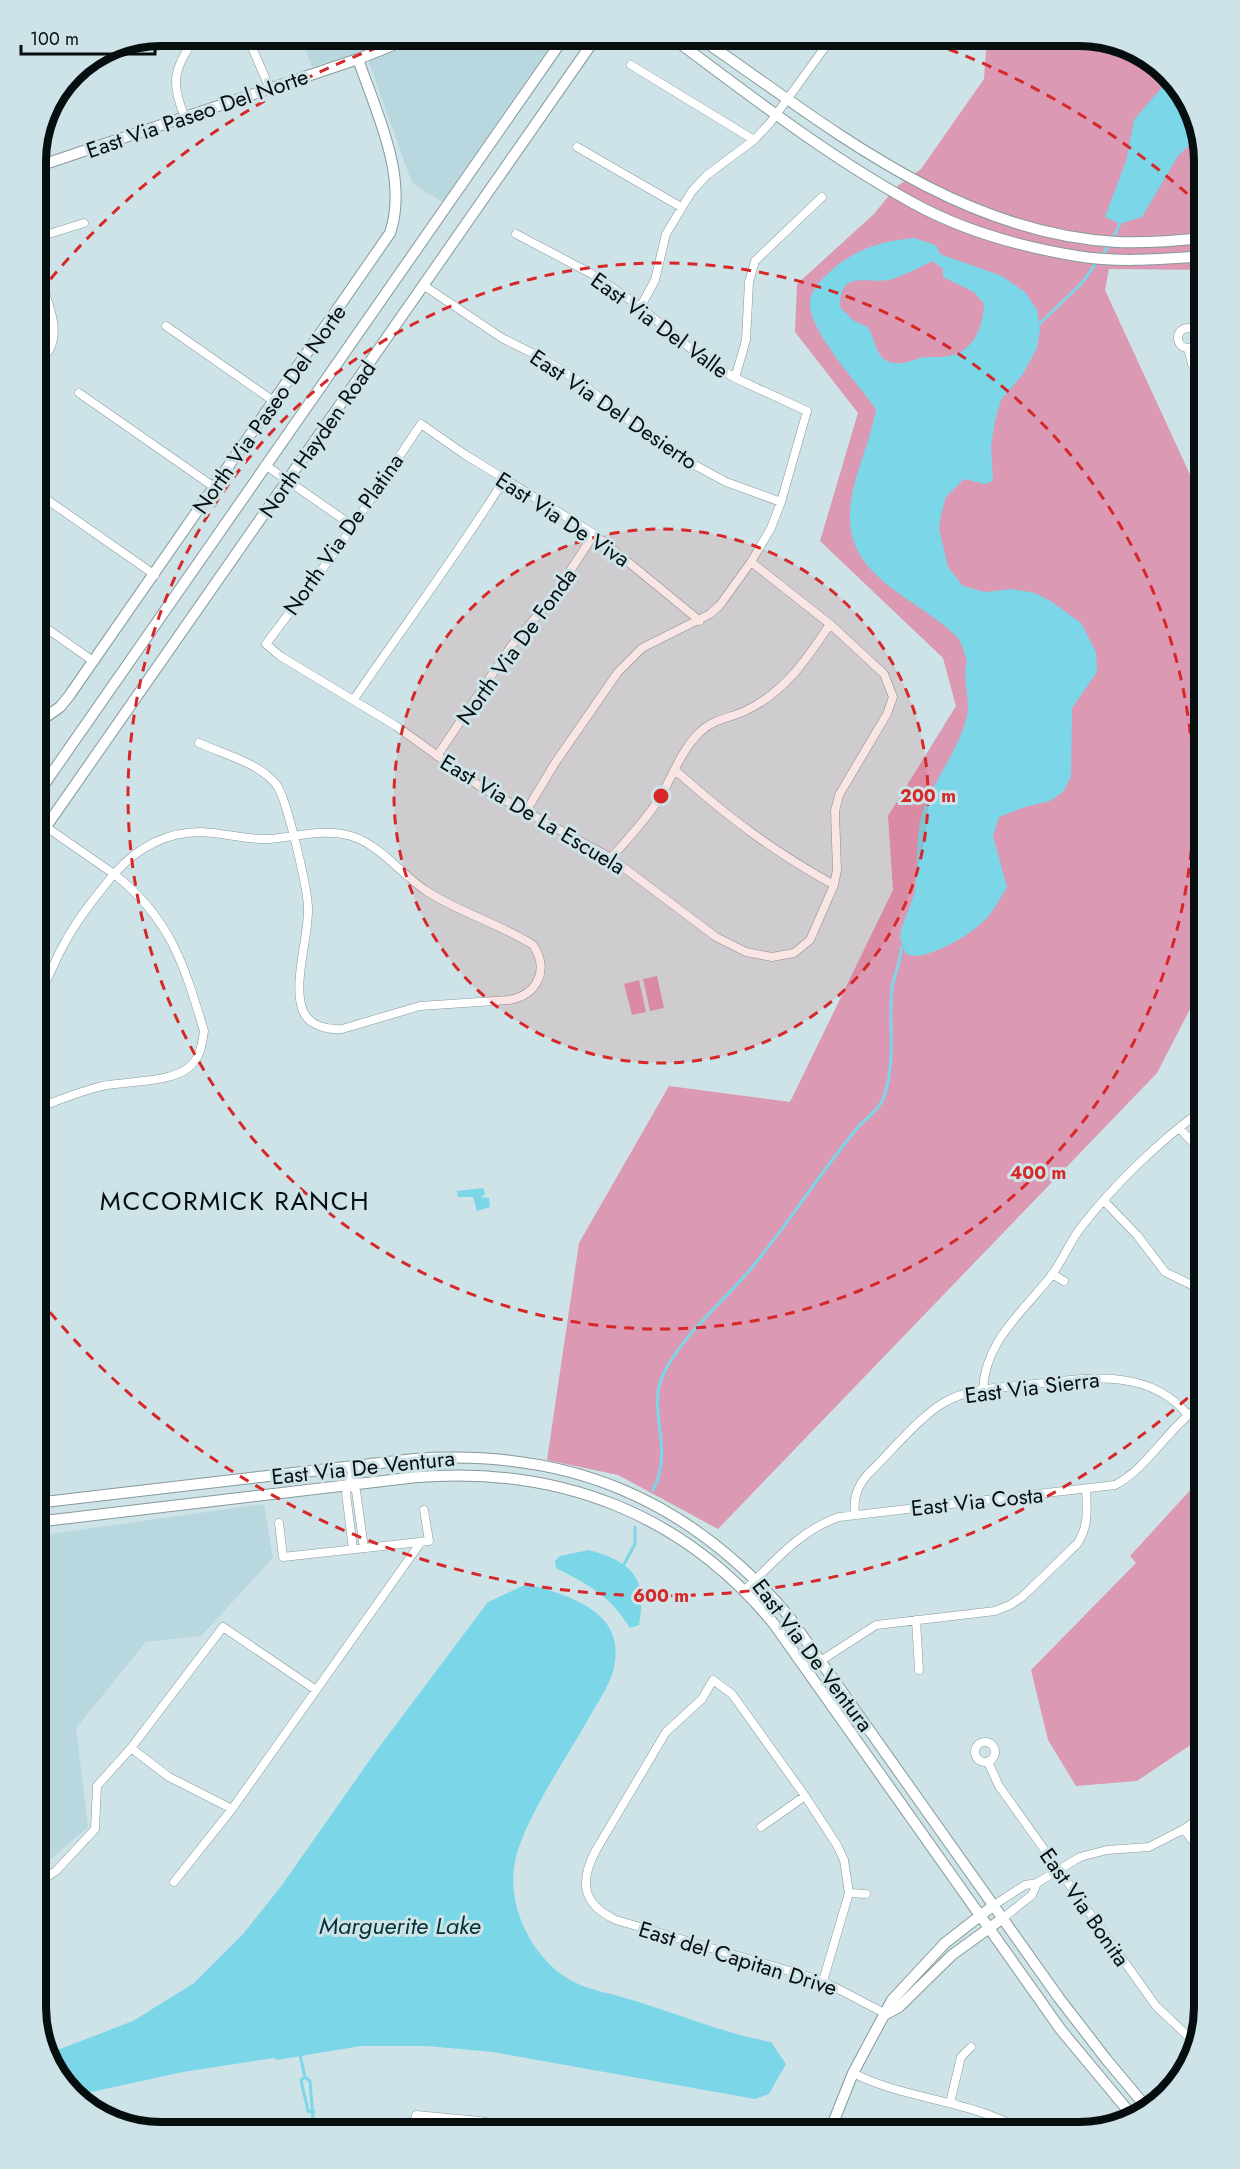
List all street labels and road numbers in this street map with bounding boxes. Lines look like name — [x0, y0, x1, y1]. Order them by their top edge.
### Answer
street label: East Via Paseo Del Norte — [82, 60, 312, 166]
street label: East Via Del Valle — [585, 264, 735, 386]
street label: North Via Paseo Del Norte — [184, 298, 354, 520]
street label: East Via Del Desierto — [524, 341, 704, 477]
street label: North Hayden Road — [251, 354, 383, 524]
street label: North Via De Platina — [275, 447, 411, 621]
street label: East Via De Viva — [490, 464, 636, 574]
street label: North Via De Fonda — [448, 561, 584, 731]
street label: East Via De La Escuela — [434, 746, 632, 882]
street label: East Via Sierra — [963, 1363, 1101, 1411]
street label: East Via De Ventura — [270, 1441, 456, 1493]
street label: East Via Costa — [909, 1478, 1045, 1524]
street label: East Via De Ventura — [745, 1572, 881, 1738]
street label: East Via Bonita — [1032, 1841, 1138, 1973]
street label: East del Capitan Drive — [635, 1913, 841, 2003]

